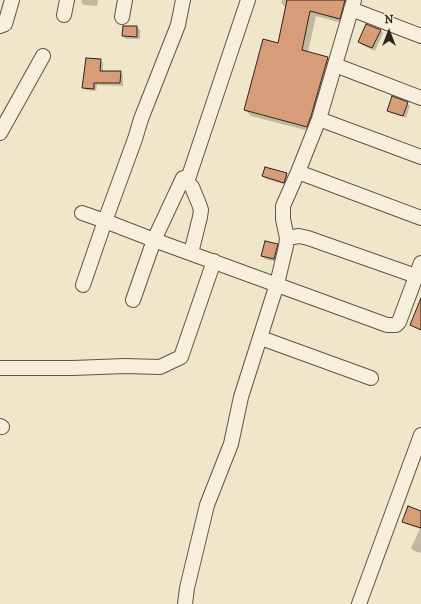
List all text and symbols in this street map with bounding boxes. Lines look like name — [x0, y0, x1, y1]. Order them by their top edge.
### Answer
north arrow — [369, 12, 409, 52]
text: N — [384, 13, 394, 27]

